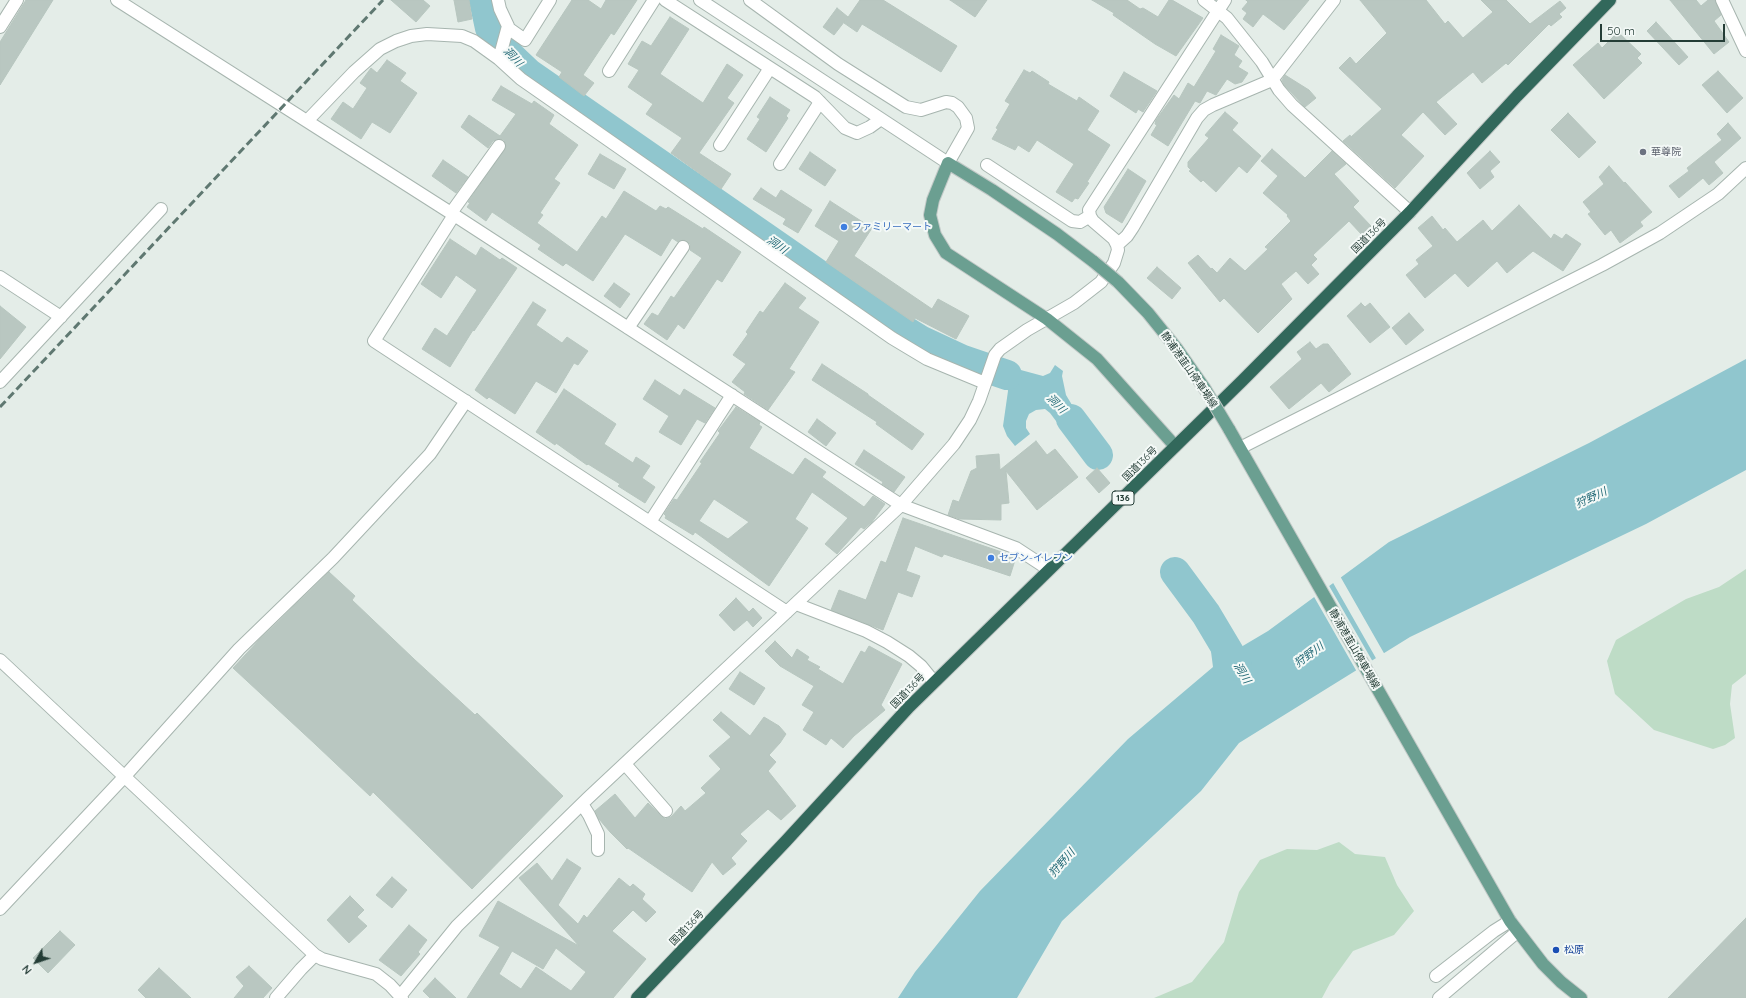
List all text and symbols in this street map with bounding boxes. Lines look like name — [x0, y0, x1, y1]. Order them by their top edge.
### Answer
scale bar — [1602, 16, 1727, 42]
text: 50 m — [1607, 23, 1635, 38]
water label: 洞川 — [501, 44, 525, 70]
place label: 華尊院 — [1651, 146, 1681, 158]
marker: 華尊院 — [1638, 147, 1648, 157]
street label: 国道136号 — [1349, 216, 1389, 256]
place label: ファミリーマート — [852, 221, 932, 233]
marker: ファミリーマート — [839, 222, 849, 232]
water label: 洞川 — [764, 233, 790, 257]
street label: 静浦港韮山停車場線 — [1158, 330, 1220, 410]
water label: 洞川 — [1044, 392, 1068, 416]
street label: 国道136号 — [1120, 444, 1160, 484]
water label: 狩野川 — [1573, 485, 1609, 511]
road number: 136 — [1112, 491, 1134, 505]
place label: セブン-イレブン — [999, 552, 1073, 564]
marker: セブン-イレブン — [986, 553, 996, 563]
street label: 静浦港韮山停車場線 — [1326, 607, 1382, 691]
water label: 狩野川 — [1292, 640, 1326, 670]
water label: 洞川 — [1231, 660, 1253, 686]
street label: 国道136号 — [888, 671, 928, 711]
water label: 狩野川 — [1046, 846, 1078, 880]
street label: 国道136号 — [667, 908, 707, 948]
north arrow — [16, 942, 56, 982]
place label: 松原 — [1564, 944, 1584, 956]
marker: 松原 — [1551, 945, 1561, 955]
text: N — [19, 962, 35, 977]

